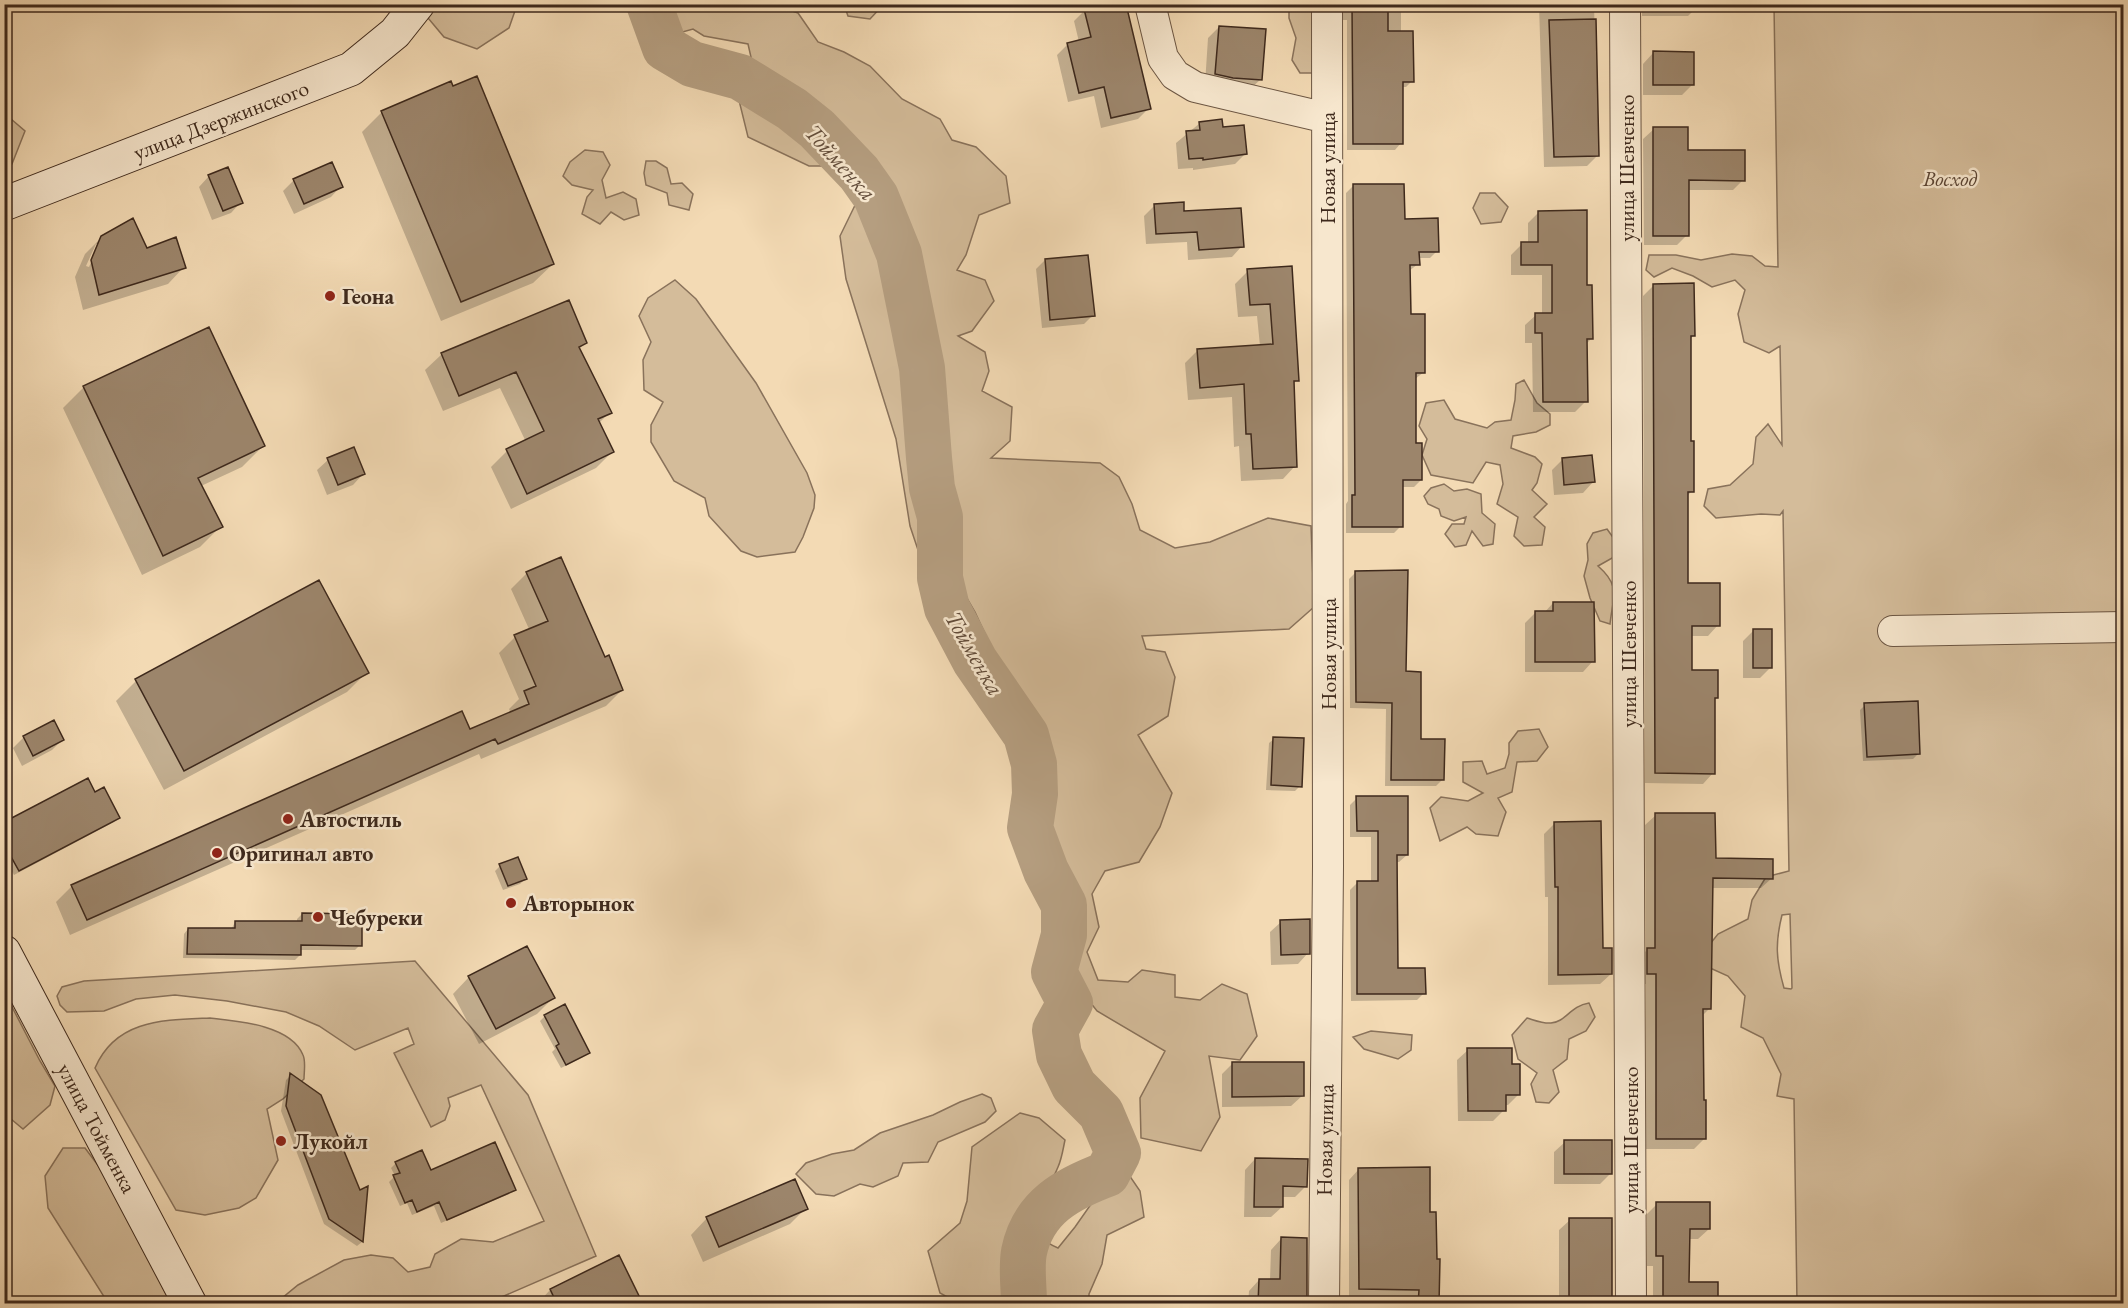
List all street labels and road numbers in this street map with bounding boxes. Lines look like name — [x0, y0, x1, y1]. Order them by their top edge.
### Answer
street label: улица Дзержинского — [129, 73, 313, 167]
street label: улица Шевченко — [1612, 94, 1641, 242]
street label: Новая улица — [1313, 112, 1342, 224]
street label: улица Шевченко — [1614, 580, 1643, 728]
street label: Новая улица — [1314, 598, 1343, 710]
street label: улица Тойменка — [51, 1058, 144, 1198]
street label: улица Шевченко — [1616, 1066, 1645, 1214]
street label: Новая улица — [1310, 1083, 1340, 1196]

